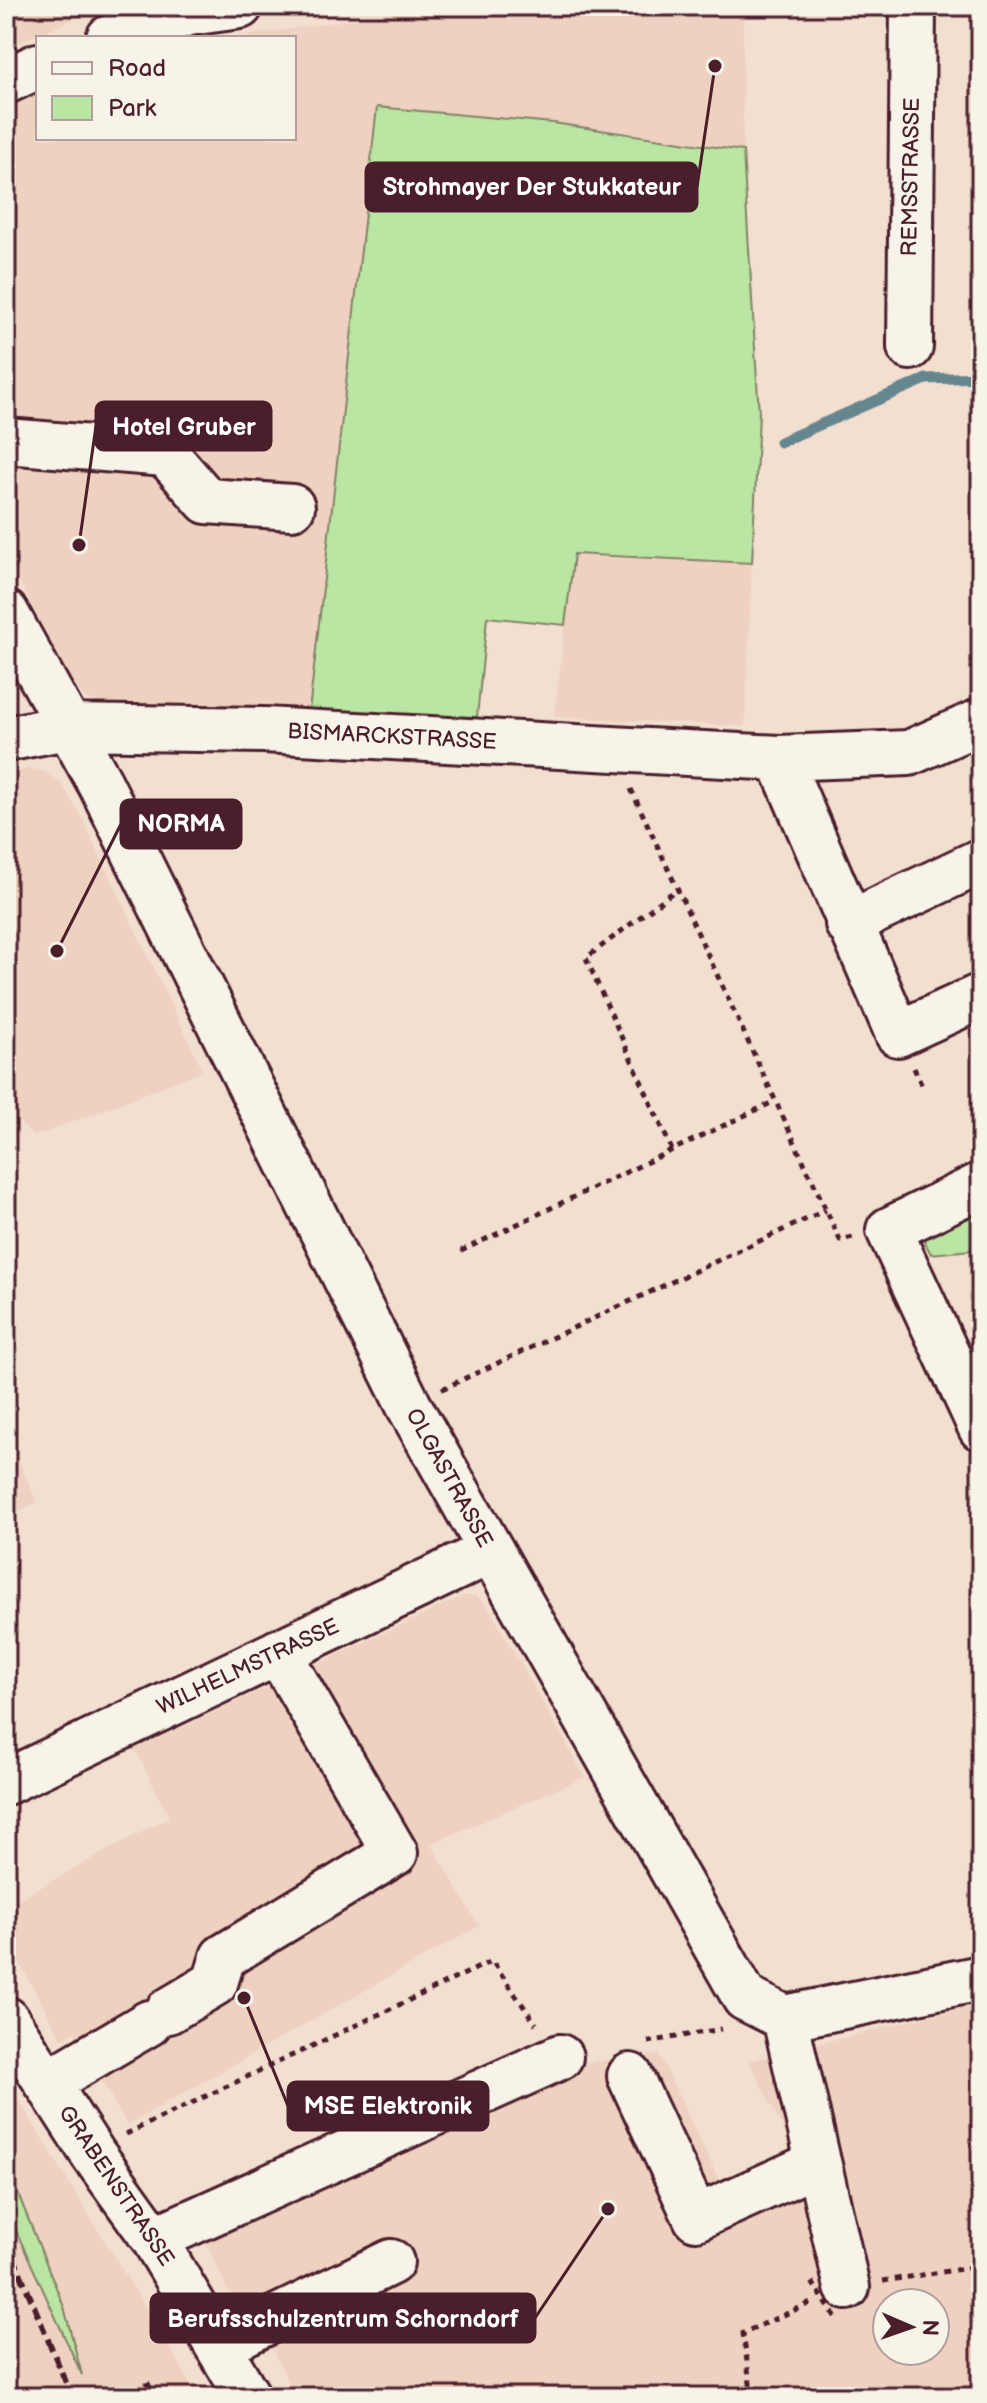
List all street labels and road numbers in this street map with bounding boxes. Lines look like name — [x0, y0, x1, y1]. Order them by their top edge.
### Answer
street label: REMSSTRASSE — [896, 97, 926, 257]
street label: BISMARCKSTRASSE — [287, 718, 497, 756]
street label: OLGASTRASSE — [400, 1404, 498, 1552]
street label: WILHELMSTRASSE — [153, 1613, 343, 1721]
street label: GRABENSTRASSE — [52, 2101, 180, 2271]

